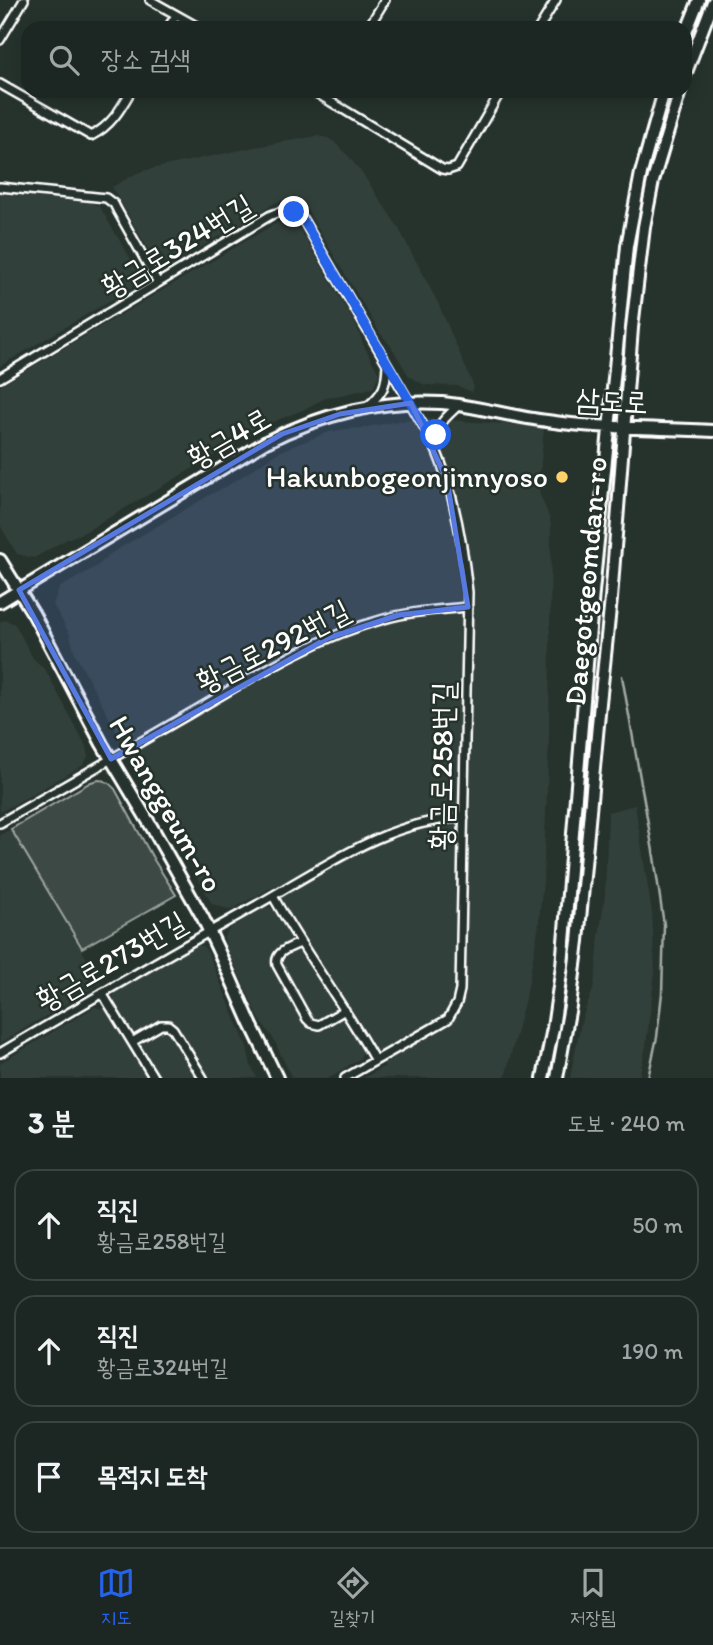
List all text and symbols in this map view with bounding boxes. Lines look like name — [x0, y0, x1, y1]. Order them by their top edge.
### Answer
search box — [21, 21, 692, 98]
icon: search — [45, 41, 83, 79]
text: 장소 검색 — [101, 43, 191, 75]
street label: 황금로324번길 — [94, 186, 260, 305]
route end — [278, 196, 309, 227]
street label: 삼도로 — [575, 380, 649, 421]
street label: 황금4로 — [180, 399, 277, 476]
route start — [420, 419, 451, 450]
street label: Daegotgeomdan-ro — [556, 455, 615, 707]
place label: Hakunbogeonjinnyoso — [266, 458, 548, 495]
marker: Hakunbogeonjinnyoso — [554, 469, 570, 485]
street label: 황금로292번길 — [190, 591, 356, 700]
street label: 황금로258번길 — [422, 681, 461, 851]
street label: Hwanggeum-ro — [101, 709, 232, 899]
street label: 황금로273번길 — [29, 903, 193, 1019]
text: 3 분 — [28, 1104, 75, 1141]
text: 도보 · 240 m — [568, 1109, 685, 1137]
text: 직진 — [97, 1193, 139, 1225]
icon: ahead — [30, 1206, 68, 1244]
text: 50 m — [632, 1211, 683, 1239]
text: 황금로258번길 — [97, 1227, 226, 1255]
text: 직진 — [97, 1319, 139, 1351]
icon: ahead — [30, 1332, 68, 1370]
text: 190 m — [622, 1337, 683, 1365]
text: 황금로324번길 — [97, 1353, 228, 1381]
icon: arrive — [30, 1458, 68, 1496]
text: 목적지 도착 — [97, 1460, 207, 1492]
tab: 지도 — [97, 1564, 135, 1631]
tab: 길찾기 — [330, 1564, 375, 1631]
tab: 저장됨 — [570, 1564, 616, 1631]

